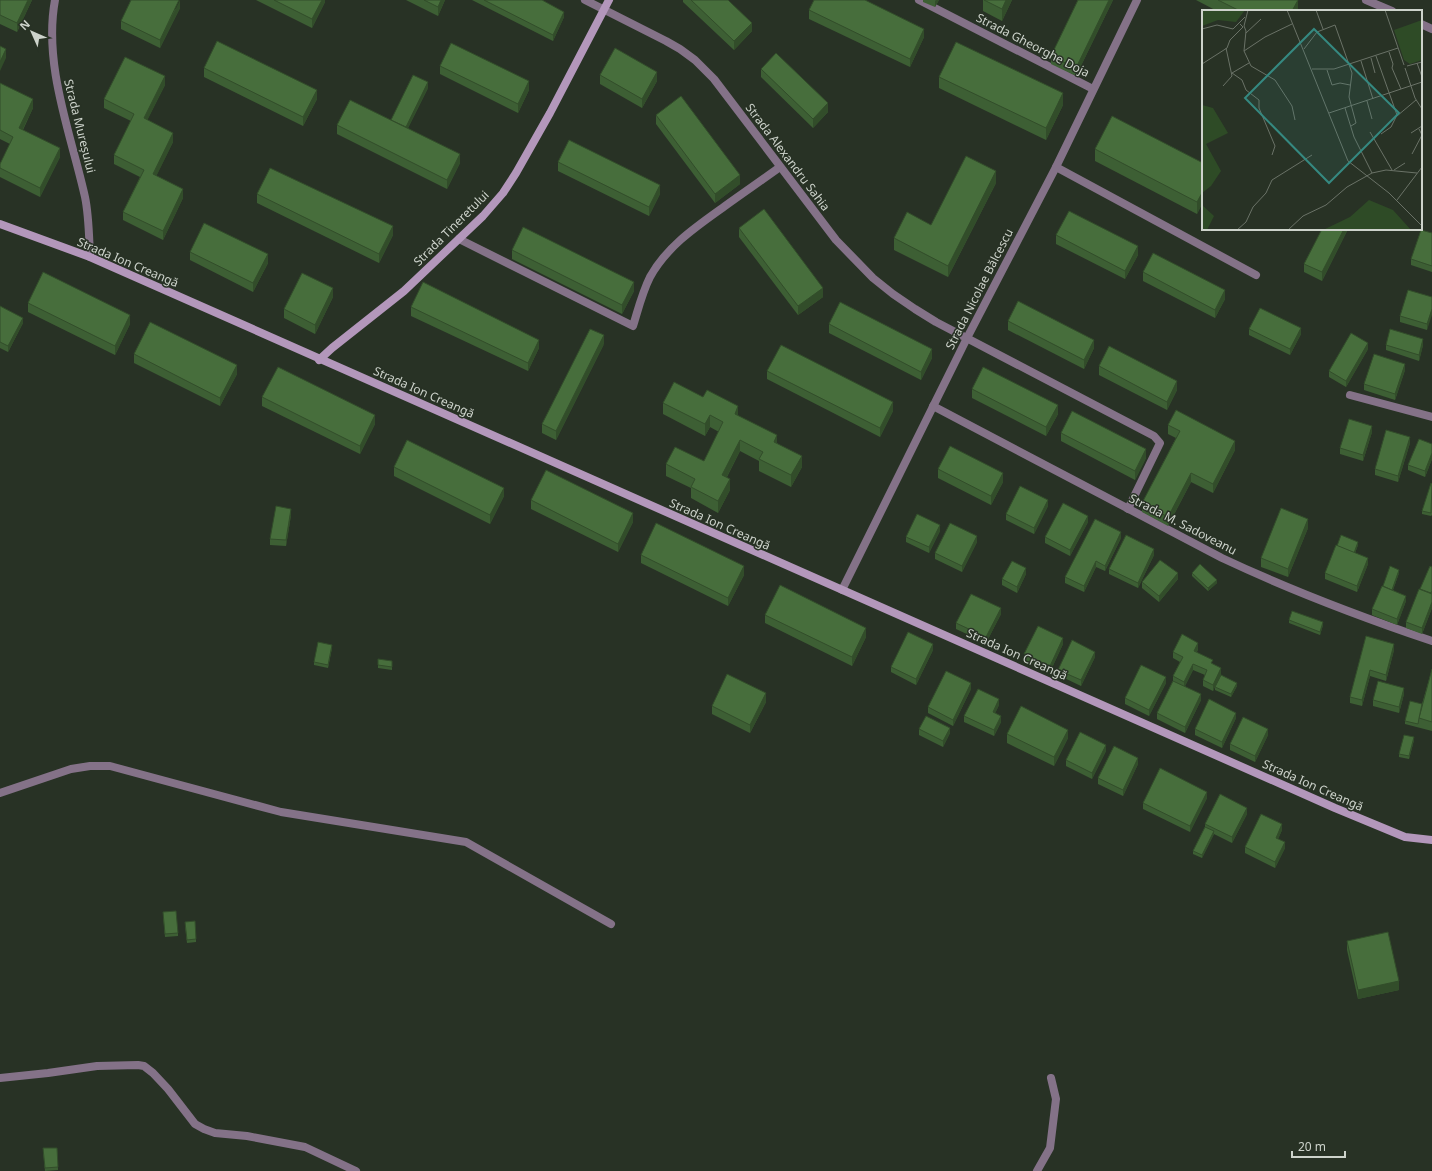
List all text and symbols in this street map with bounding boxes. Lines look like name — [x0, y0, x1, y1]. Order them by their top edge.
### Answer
street label: Strada Gheorghe Doja — [973, 9, 1093, 81]
inset map — [1202, 10, 1422, 230]
north arrow — [12, 12, 52, 52]
text: N — [16, 16, 33, 33]
street label: Strada Mureșului — [60, 77, 100, 175]
street label: Strada Alexandru Sahia — [742, 100, 834, 214]
street label: Strada Tineretului — [409, 186, 493, 270]
street label: Strada Nicolae Bălcescu — [941, 226, 1017, 352]
street label: Strada Ion Creangă — [75, 233, 181, 291]
street label: Strada Ion Creangă — [371, 362, 477, 422]
street label: Strada M. Sadoveanu — [1126, 489, 1240, 559]
street label: Strada Ion Creangă — [667, 494, 773, 554]
street label: Strada Ion Creangă — [964, 624, 1070, 684]
street label: Strada Ion Creangă — [1260, 755, 1366, 815]
scale bar — [1292, 1133, 1345, 1159]
text: 20 m — [1298, 1138, 1326, 1155]

